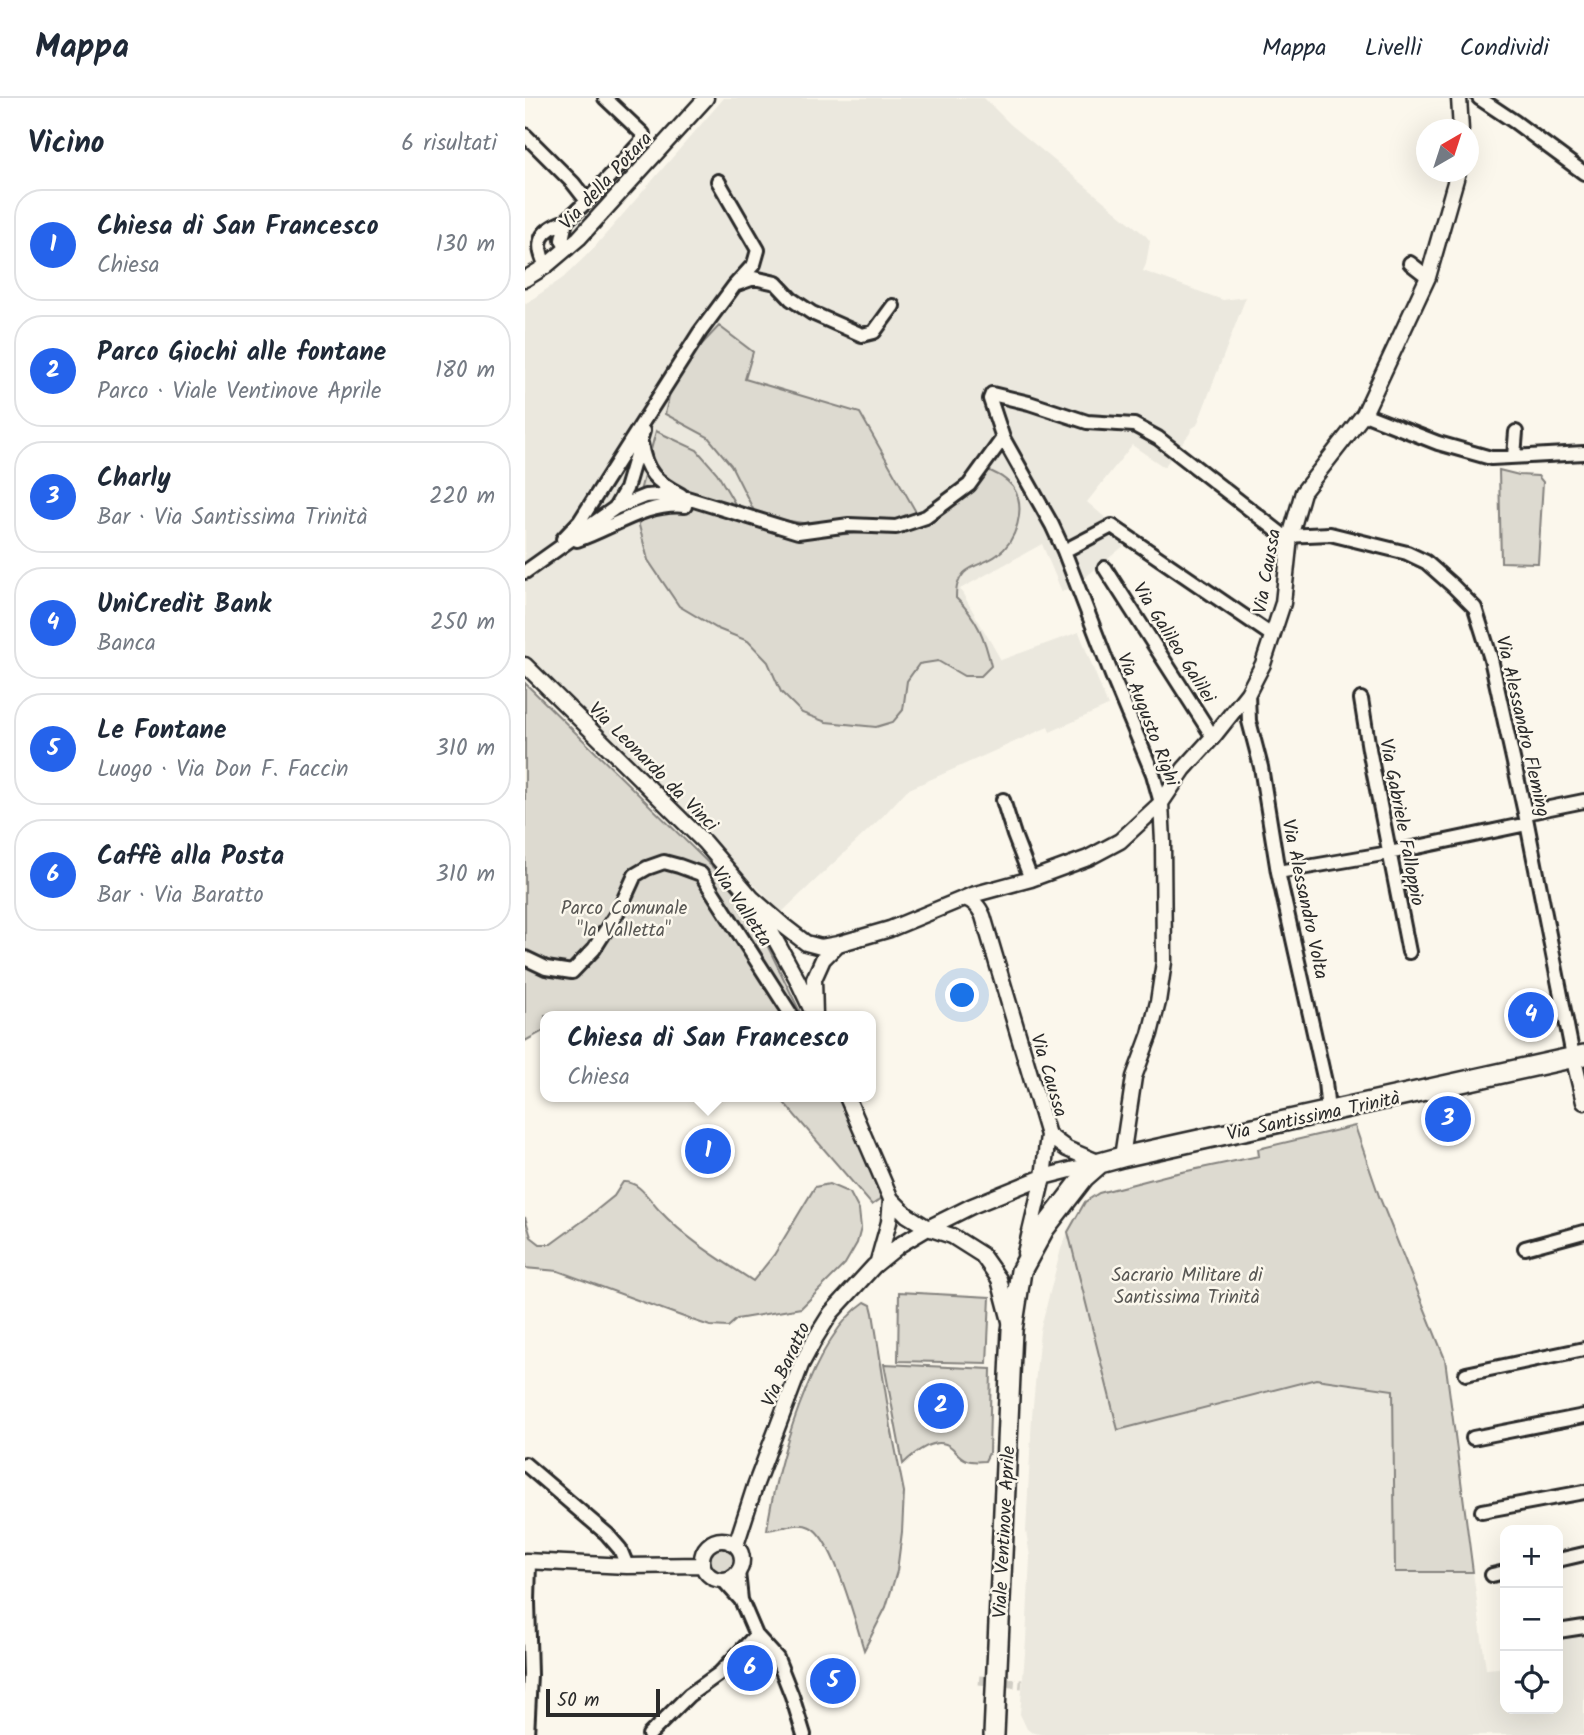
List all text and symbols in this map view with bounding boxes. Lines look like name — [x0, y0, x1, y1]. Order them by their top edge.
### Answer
text: Mappa — [35, 22, 129, 75]
text: Mappa — [1262, 29, 1327, 68]
text: Livelli — [1365, 29, 1422, 68]
text: Condividi — [1460, 29, 1549, 68]
north arrow — [1416, 119, 1479, 182]
text: Vicino — [28, 120, 105, 168]
street label: Via della Potara — [553, 125, 660, 237]
text: 6 risultati — [401, 126, 497, 162]
text: Chiesa di San Francesco — [97, 206, 379, 248]
text: 1 — [50, 227, 56, 263]
text: 130 m — [436, 227, 495, 263]
text: Chiesa — [97, 248, 160, 284]
text: Parco Giochi alle fontane — [97, 332, 386, 374]
text: 2 — [46, 353, 60, 389]
text: 180 m — [435, 353, 495, 389]
text: Parco · Viale Ventinove Aprile — [97, 374, 381, 410]
text: Charly — [97, 458, 171, 500]
text: 3 — [47, 479, 59, 515]
text: 220 m — [429, 479, 495, 515]
text: Bar · Via Santissima Trinità — [97, 500, 368, 536]
street label: Via Caussa — [1246, 527, 1290, 616]
street label: Via Galileo Galilei — [1124, 577, 1223, 711]
text: UniCredit Bank — [97, 584, 271, 626]
text: 4 — [47, 605, 59, 641]
text: 250 m — [430, 605, 495, 641]
text: Banca — [97, 626, 156, 662]
street label: Via Alessandro Fleming — [1487, 633, 1557, 820]
street label: Via Augusto Righi — [1108, 649, 1187, 792]
street label: Via Leonardo da Vinci — [581, 695, 726, 840]
text: Le Fontane — [97, 710, 226, 752]
text: 5 — [47, 731, 59, 767]
text: 310 m — [436, 731, 495, 767]
street label: Via Gabriele Falloppio — [1370, 736, 1432, 909]
text: Luogo · Via Don F. Faccin — [97, 752, 348, 788]
street label: Via Alessandro Volta — [1272, 817, 1336, 982]
text: Caffè alla Posta — [97, 836, 284, 878]
text: 6 — [47, 857, 59, 893]
text: 310 m — [436, 857, 495, 893]
street label: Via Valletta — [703, 861, 779, 954]
text: Bar · Via Baratto — [97, 878, 264, 914]
park label: Parco Comunale "la Valletta" — [561, 894, 688, 946]
your location — [945, 978, 979, 1012]
pin: 4 — [1508, 989, 1554, 1041]
popup — [540, 1011, 876, 1102]
text: Chiesa di San Francesco — [567, 1018, 849, 1060]
street label: Via Caussa — [1021, 1030, 1075, 1121]
text: Chiesa — [567, 1060, 630, 1096]
street label: Via Santissima Trinità — [1224, 1084, 1403, 1150]
pin: 3 — [1425, 1093, 1471, 1145]
pin: 1 — [685, 1125, 731, 1177]
park label: Sacrario Militare di Santissima Trinità — [1111, 1261, 1264, 1313]
street label: Via Baratto — [754, 1317, 820, 1412]
pin: 2 — [918, 1380, 964, 1432]
street label: Viale Ventinove Aprile — [986, 1445, 1025, 1619]
map controls — [1500, 1525, 1563, 1714]
button: + — [1500, 1525, 1563, 1588]
button: − — [1500, 1588, 1563, 1651]
pin: 6 — [727, 1642, 773, 1694]
button: locate — [1500, 1651, 1563, 1714]
pin: 5 — [810, 1655, 856, 1707]
scale bar — [546, 1686, 660, 1718]
text: 50 m — [557, 1686, 599, 1716]

